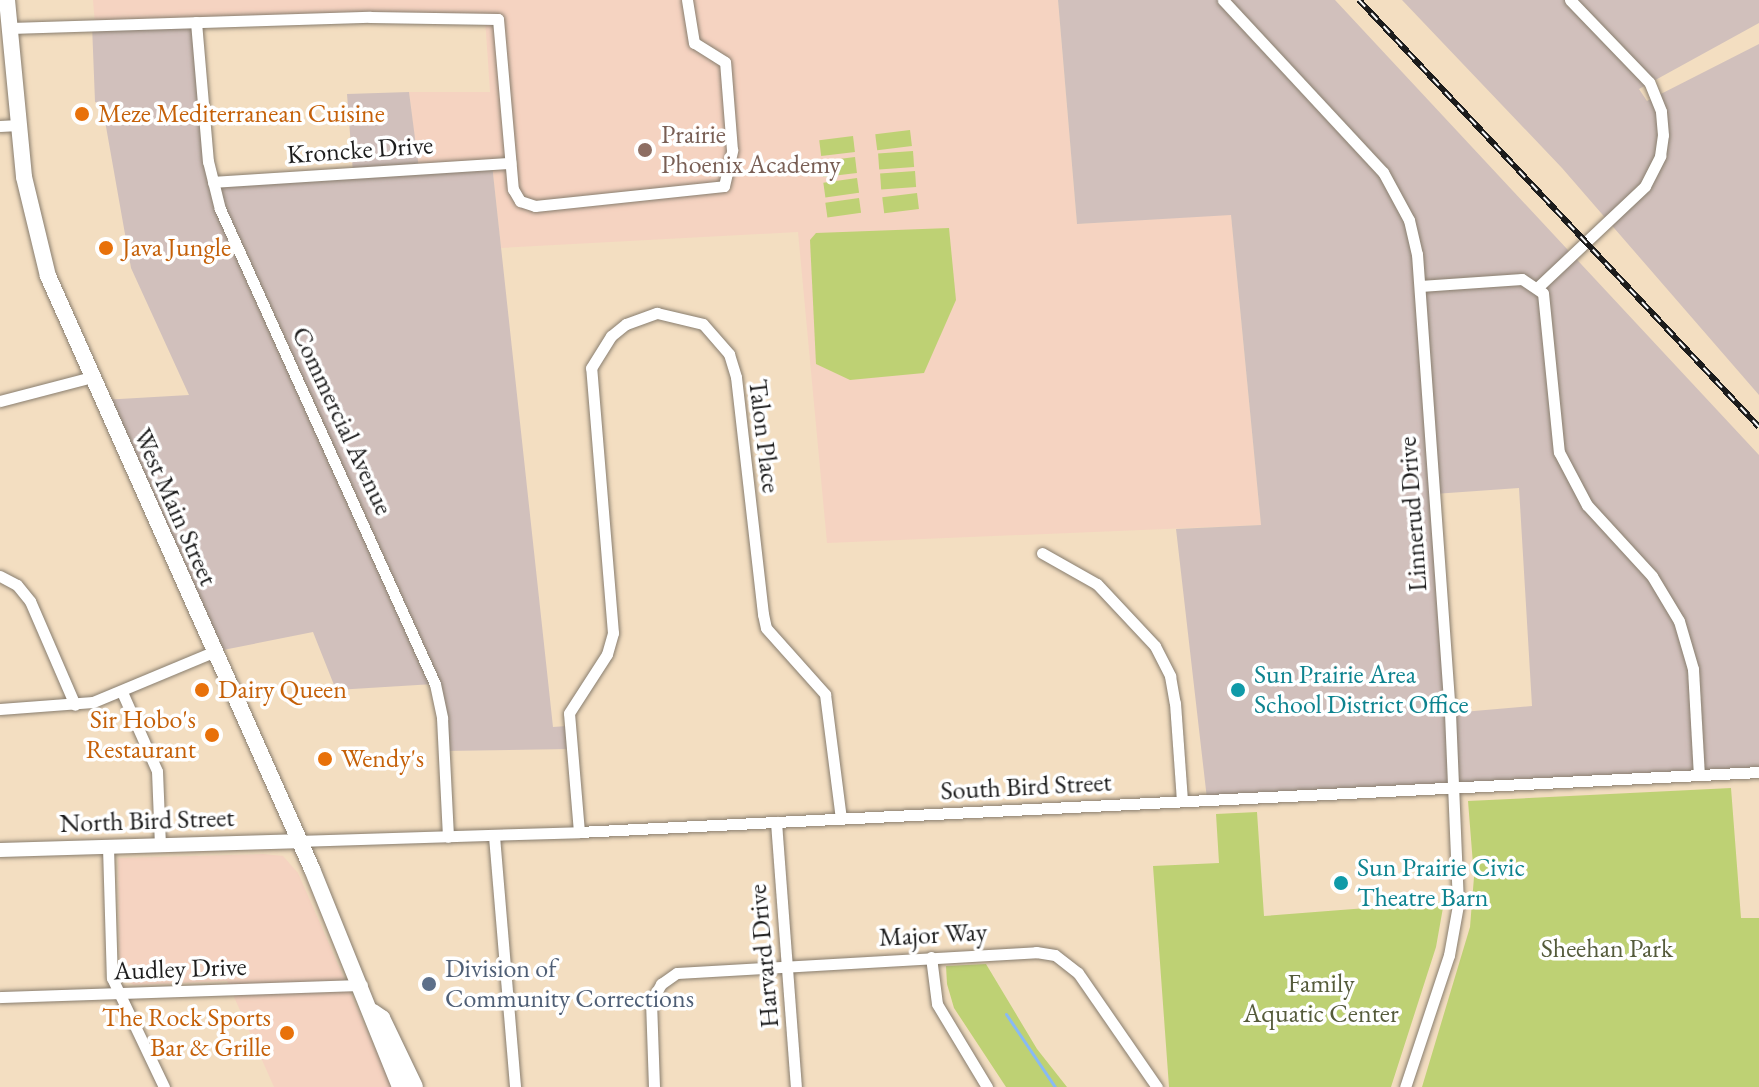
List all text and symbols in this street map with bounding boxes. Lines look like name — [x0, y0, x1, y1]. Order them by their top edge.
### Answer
place label: Meze Mediterranean Cuisine — [98, 98, 385, 130]
marker: Meze Mediterranean Cuisine — [73, 105, 91, 123]
place label: Prairie Phoenix Academy — [661, 119, 841, 180]
street label: Kroncke Drive — [286, 129, 434, 171]
marker: Prairie Phoenix Academy — [636, 141, 654, 159]
place label: Java Jungle — [122, 232, 231, 264]
marker: Java Jungle — [97, 239, 115, 257]
street label: Commercial Avenue — [285, 322, 399, 520]
street label: Talon Place — [742, 377, 786, 495]
street label: West Main Street — [126, 424, 224, 590]
street label: Linnerud Drive — [1392, 435, 1434, 593]
place label: Sun Prairie Area School District Office — [1254, 659, 1469, 720]
place label: Dairy Queen — [218, 674, 347, 706]
marker: Dairy Queen — [193, 681, 211, 699]
marker: Sun Prairie Area School District Office — [1229, 681, 1247, 699]
place label: Sir Hobo's Restaurant — [86, 704, 196, 766]
marker: Sir Hobo's Restaurant — [203, 726, 221, 744]
place label: Wendy's — [341, 743, 424, 775]
marker: Wendy's — [316, 750, 334, 768]
street label: South Bird Street — [940, 767, 1112, 807]
street label: North Bird Street — [59, 802, 235, 840]
place label: Sun Prairie Civic Theatre Barn — [1357, 852, 1525, 914]
marker: Sun Prairie Civic Theatre Barn — [1332, 874, 1350, 892]
street label: Harvard Drive — [742, 883, 786, 1029]
street label: Major Way — [878, 917, 988, 953]
park label: Sheehan Park — [1541, 933, 1673, 965]
street label: Audley Drive — [113, 951, 247, 987]
place label: Division of Community Corrections — [445, 953, 694, 1014]
park label: Family Aquatic Center — [1243, 968, 1399, 1030]
marker: Division of Community Corrections — [420, 975, 438, 993]
place label: The Rock Sports Bar & Grille — [102, 1002, 271, 1064]
marker: The Rock Sports Bar & Grille — [278, 1024, 296, 1042]

